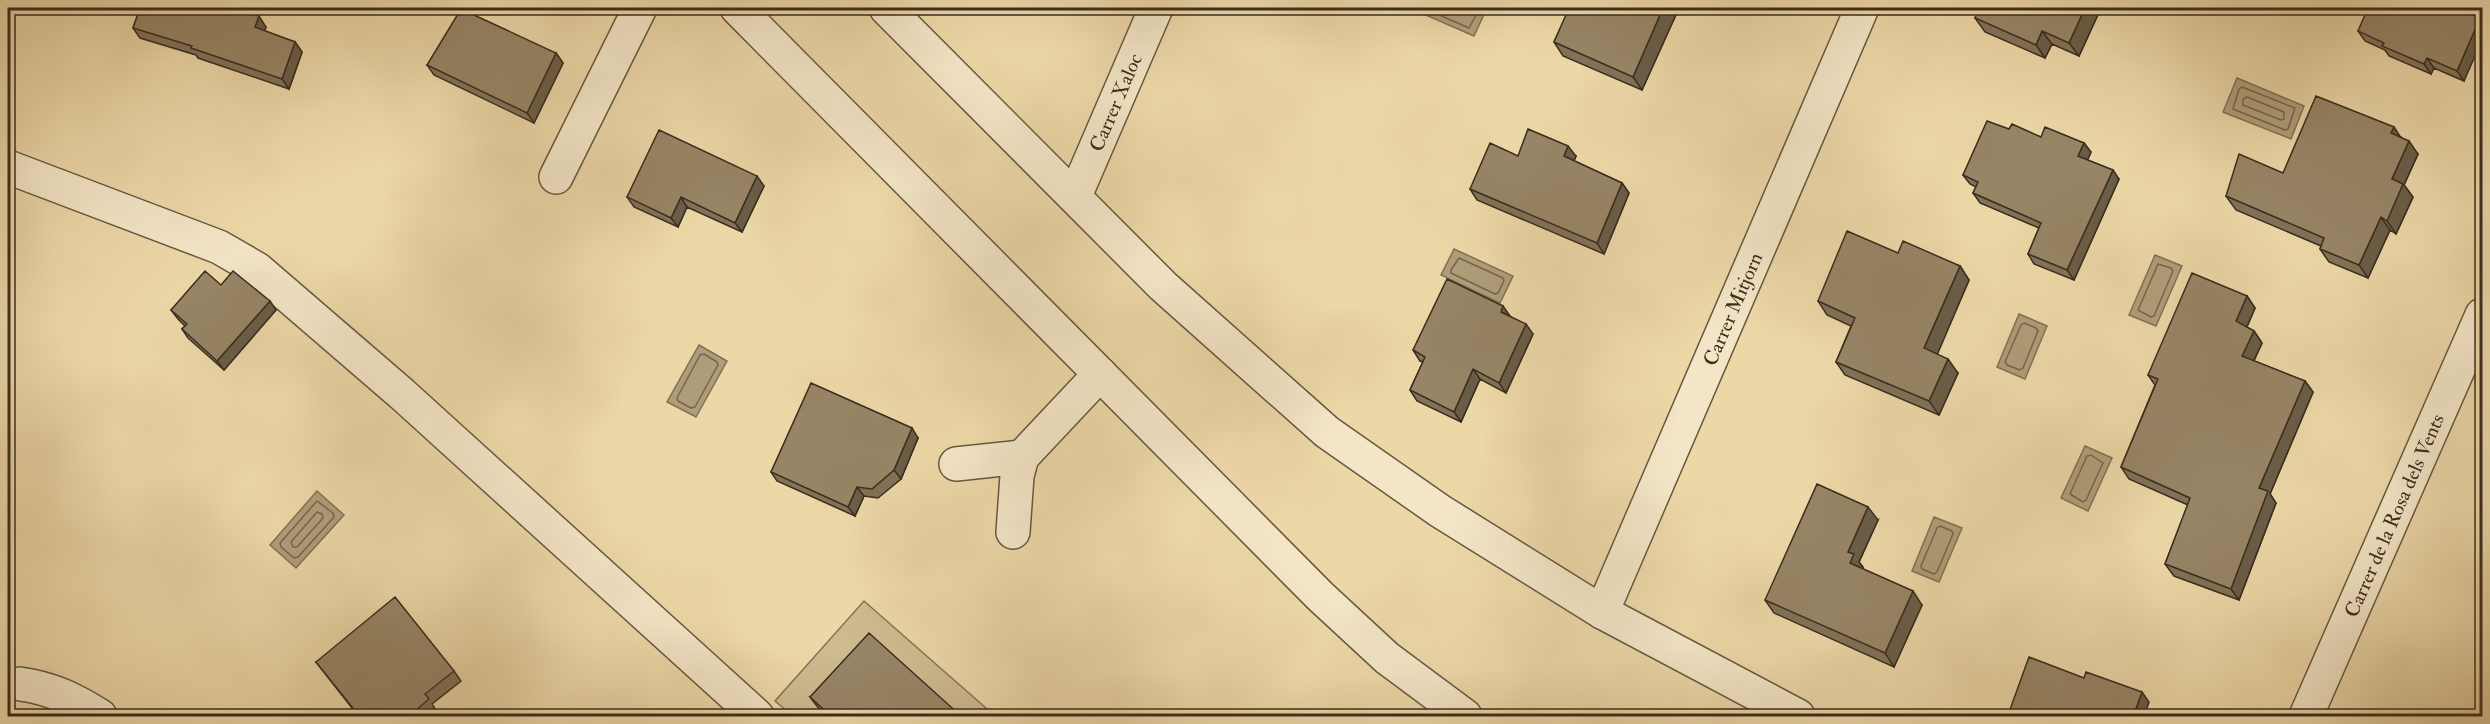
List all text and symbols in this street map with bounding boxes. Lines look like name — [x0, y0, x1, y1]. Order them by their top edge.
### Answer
street label: Carrer Xaloc — [1083, 50, 1147, 155]
street label: Carrer Mitjorn — [1697, 248, 1768, 369]
street label: Carrer de la Rosa dels Vents — [2338, 410, 2450, 621]

